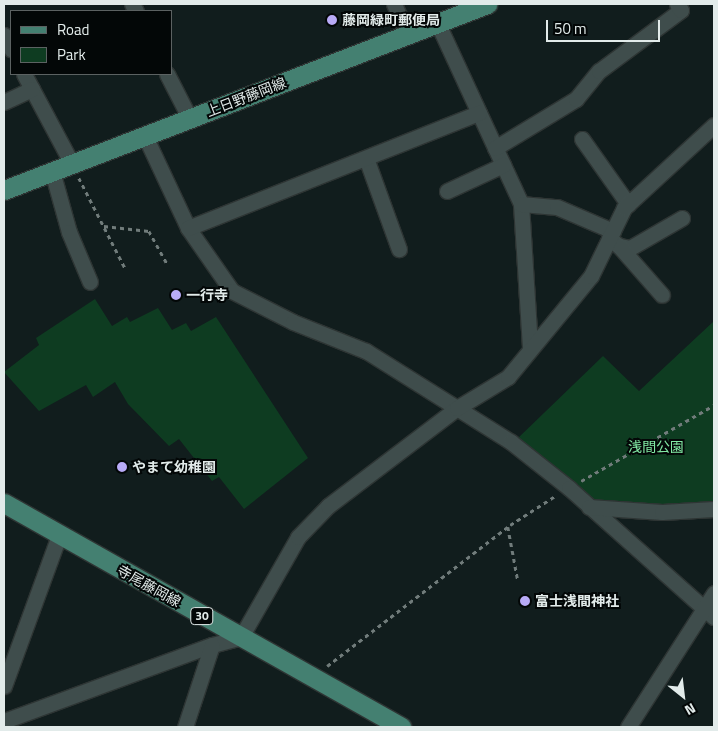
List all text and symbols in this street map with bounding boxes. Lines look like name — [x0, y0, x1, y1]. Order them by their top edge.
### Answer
legend — [10, 10, 172, 75]
scale bar — [548, 10, 662, 42]
place label: 藤岡緑町郵便局 — [342, 12, 440, 28]
marker: 藤岡緑町郵便局 — [326, 14, 338, 26]
text: 50 m — [554, 17, 587, 40]
text: Road — [57, 18, 89, 41]
text: Park — [57, 43, 86, 66]
street label: 上日野藤岡線 — [204, 74, 288, 120]
place label: 一行寺 — [186, 287, 228, 303]
marker: 一行寺 — [170, 289, 182, 301]
park label: 浅間公園 — [628, 439, 684, 455]
place label: やまて幼稚園 — [132, 459, 216, 475]
marker: やまて幼稚園 — [116, 461, 128, 473]
street label: 寺尾藤岡線 — [114, 562, 184, 610]
place label: 富士浅間神社 — [535, 593, 619, 609]
marker: 富士浅間神社 — [519, 595, 531, 607]
road number: 30 — [190, 606, 214, 626]
north arrow — [658, 671, 708, 721]
text: N — [681, 698, 700, 721]

